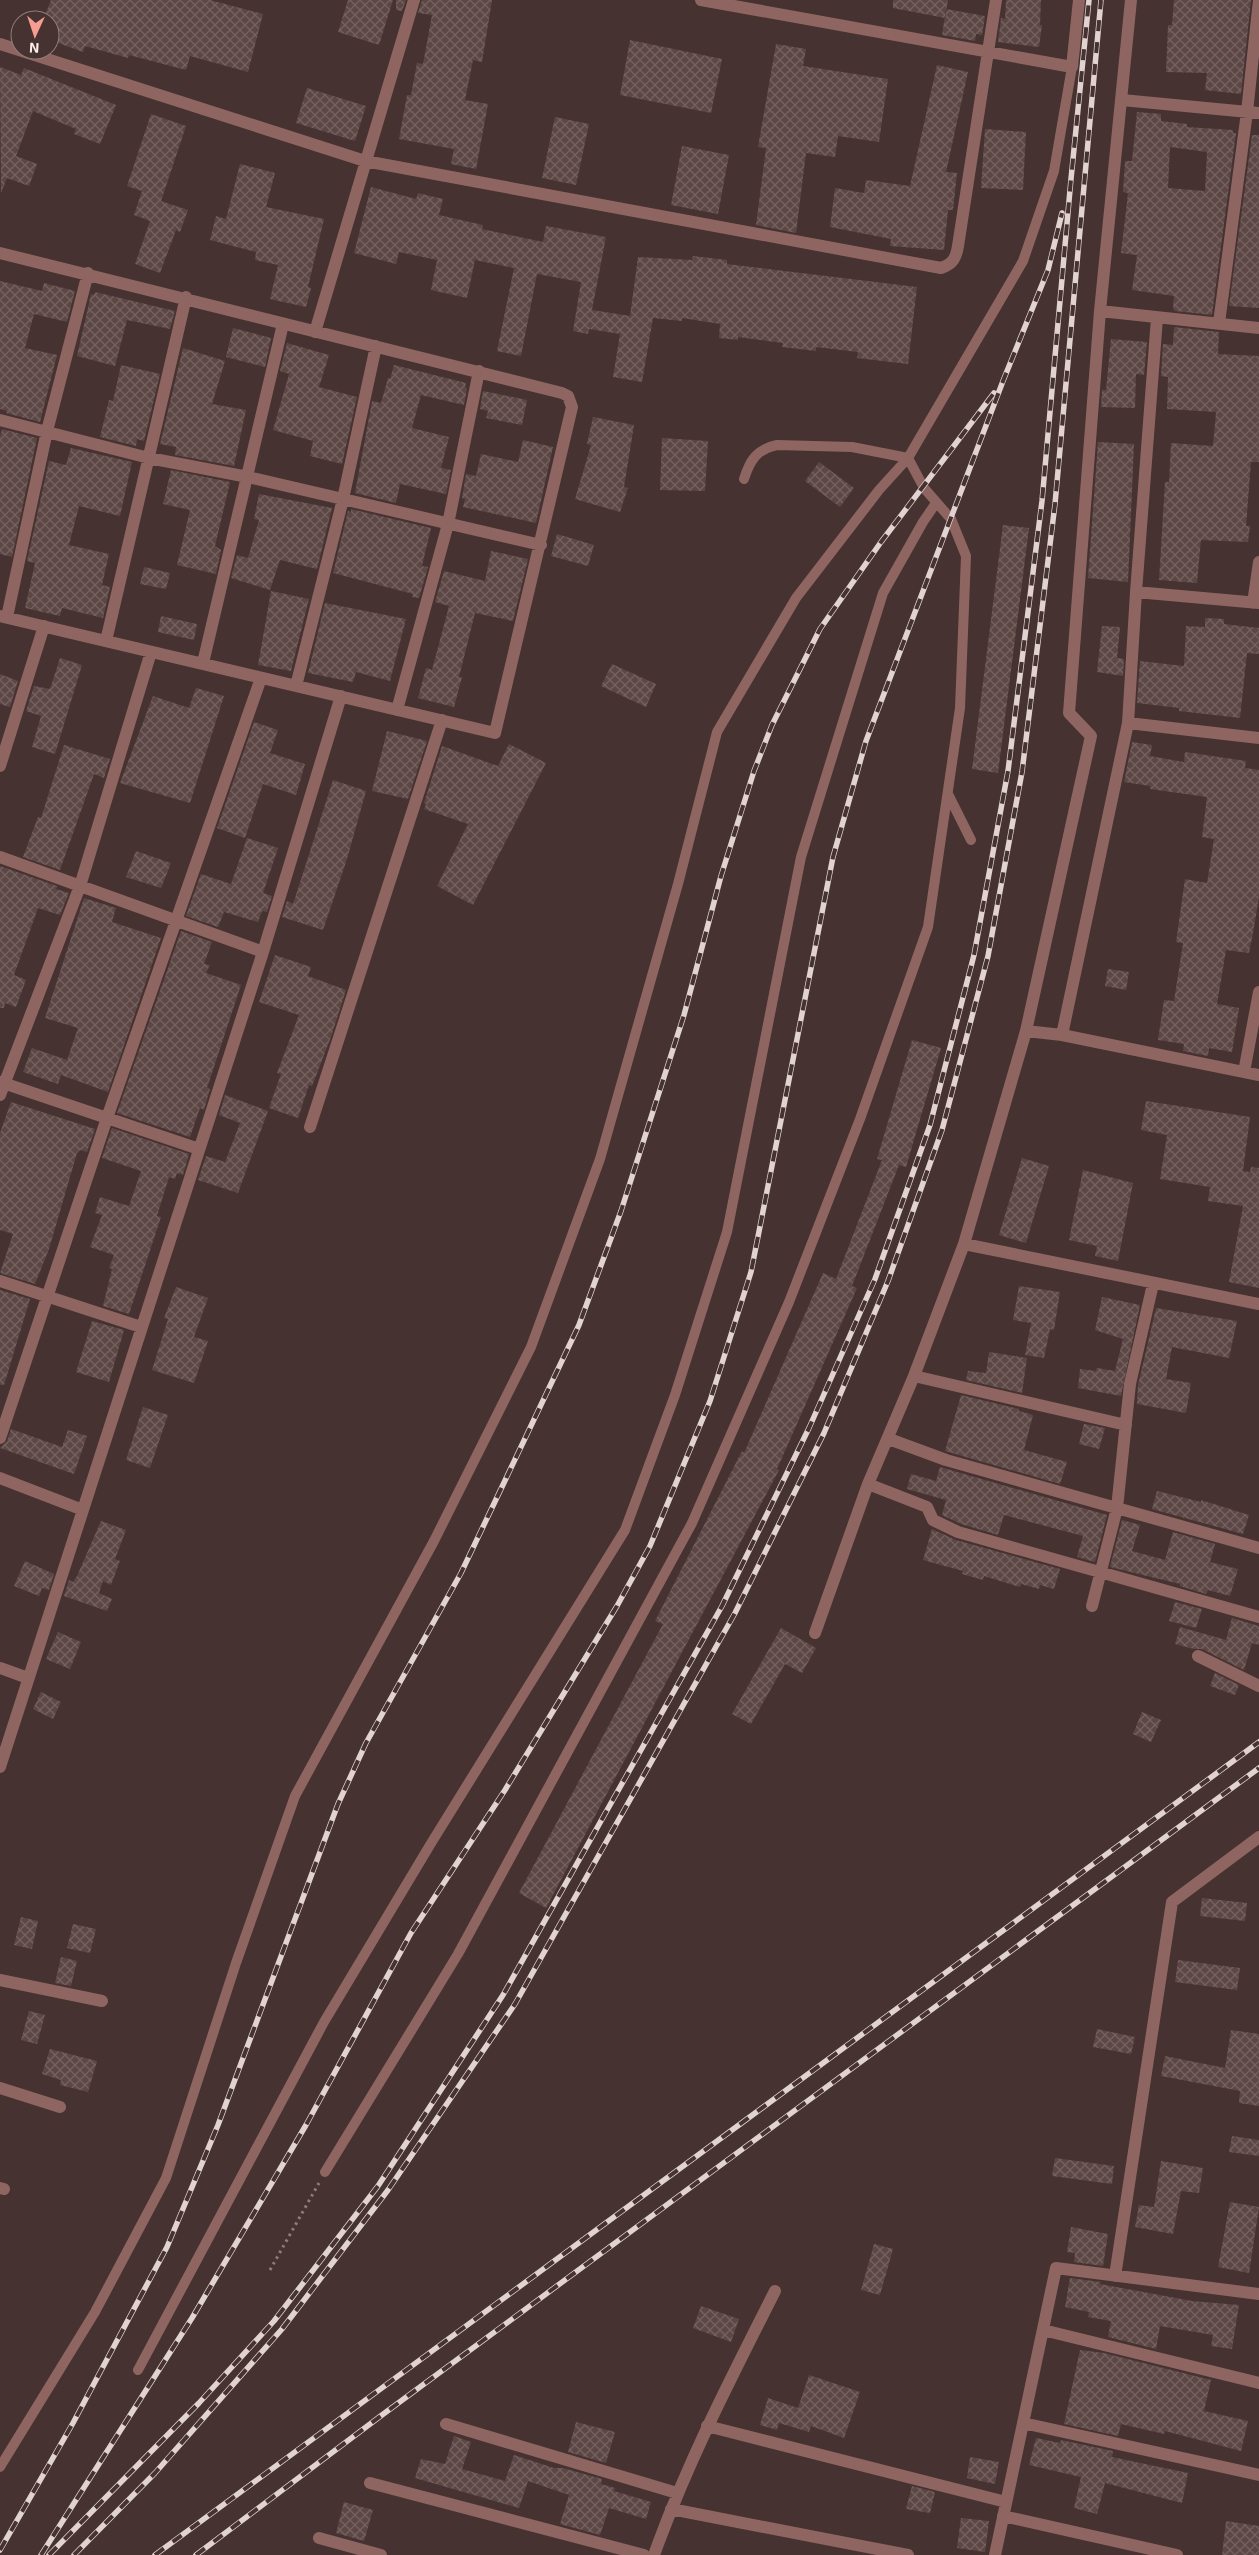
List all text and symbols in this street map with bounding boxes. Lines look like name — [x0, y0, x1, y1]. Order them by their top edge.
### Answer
north arrow — [10, 10, 60, 60]
text: N — [29, 40, 40, 57]

